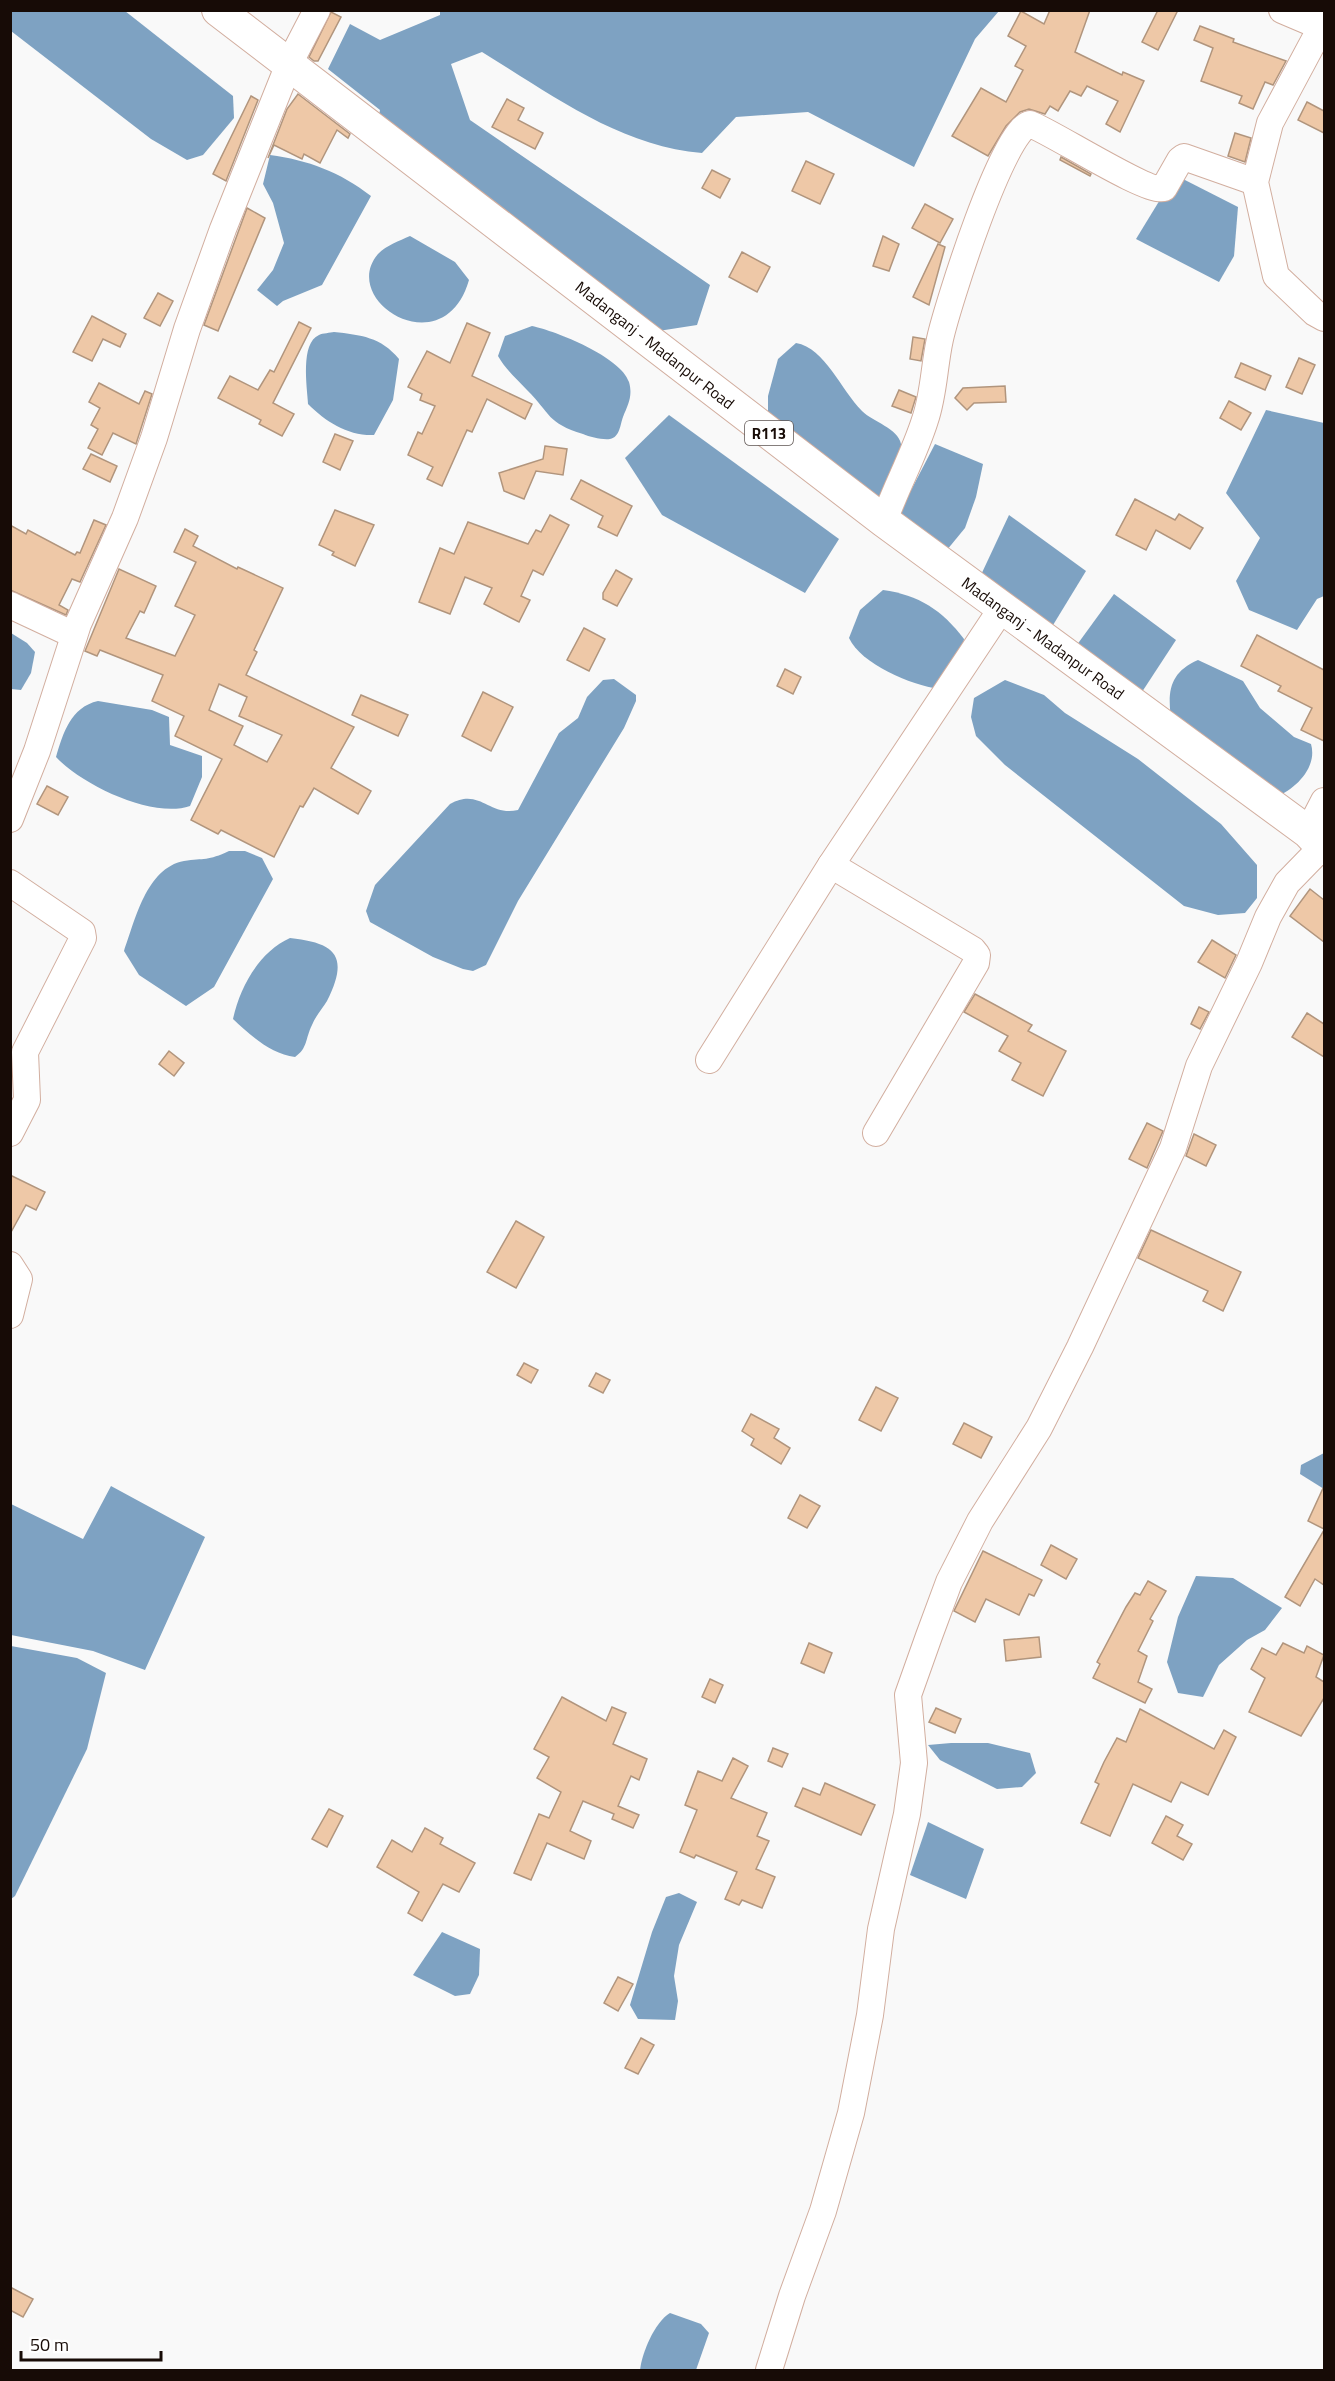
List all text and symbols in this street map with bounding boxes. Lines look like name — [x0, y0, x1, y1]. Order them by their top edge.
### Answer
street label: Madanganj - Madanpur Road — [570, 275, 740, 415]
road number: R113 — [745, 421, 793, 445]
street label: Madanganj - Madanpur Road — [957, 571, 1129, 705]
scale bar — [21, 2324, 160, 2362]
text: 50 m — [30, 2331, 69, 2358]

